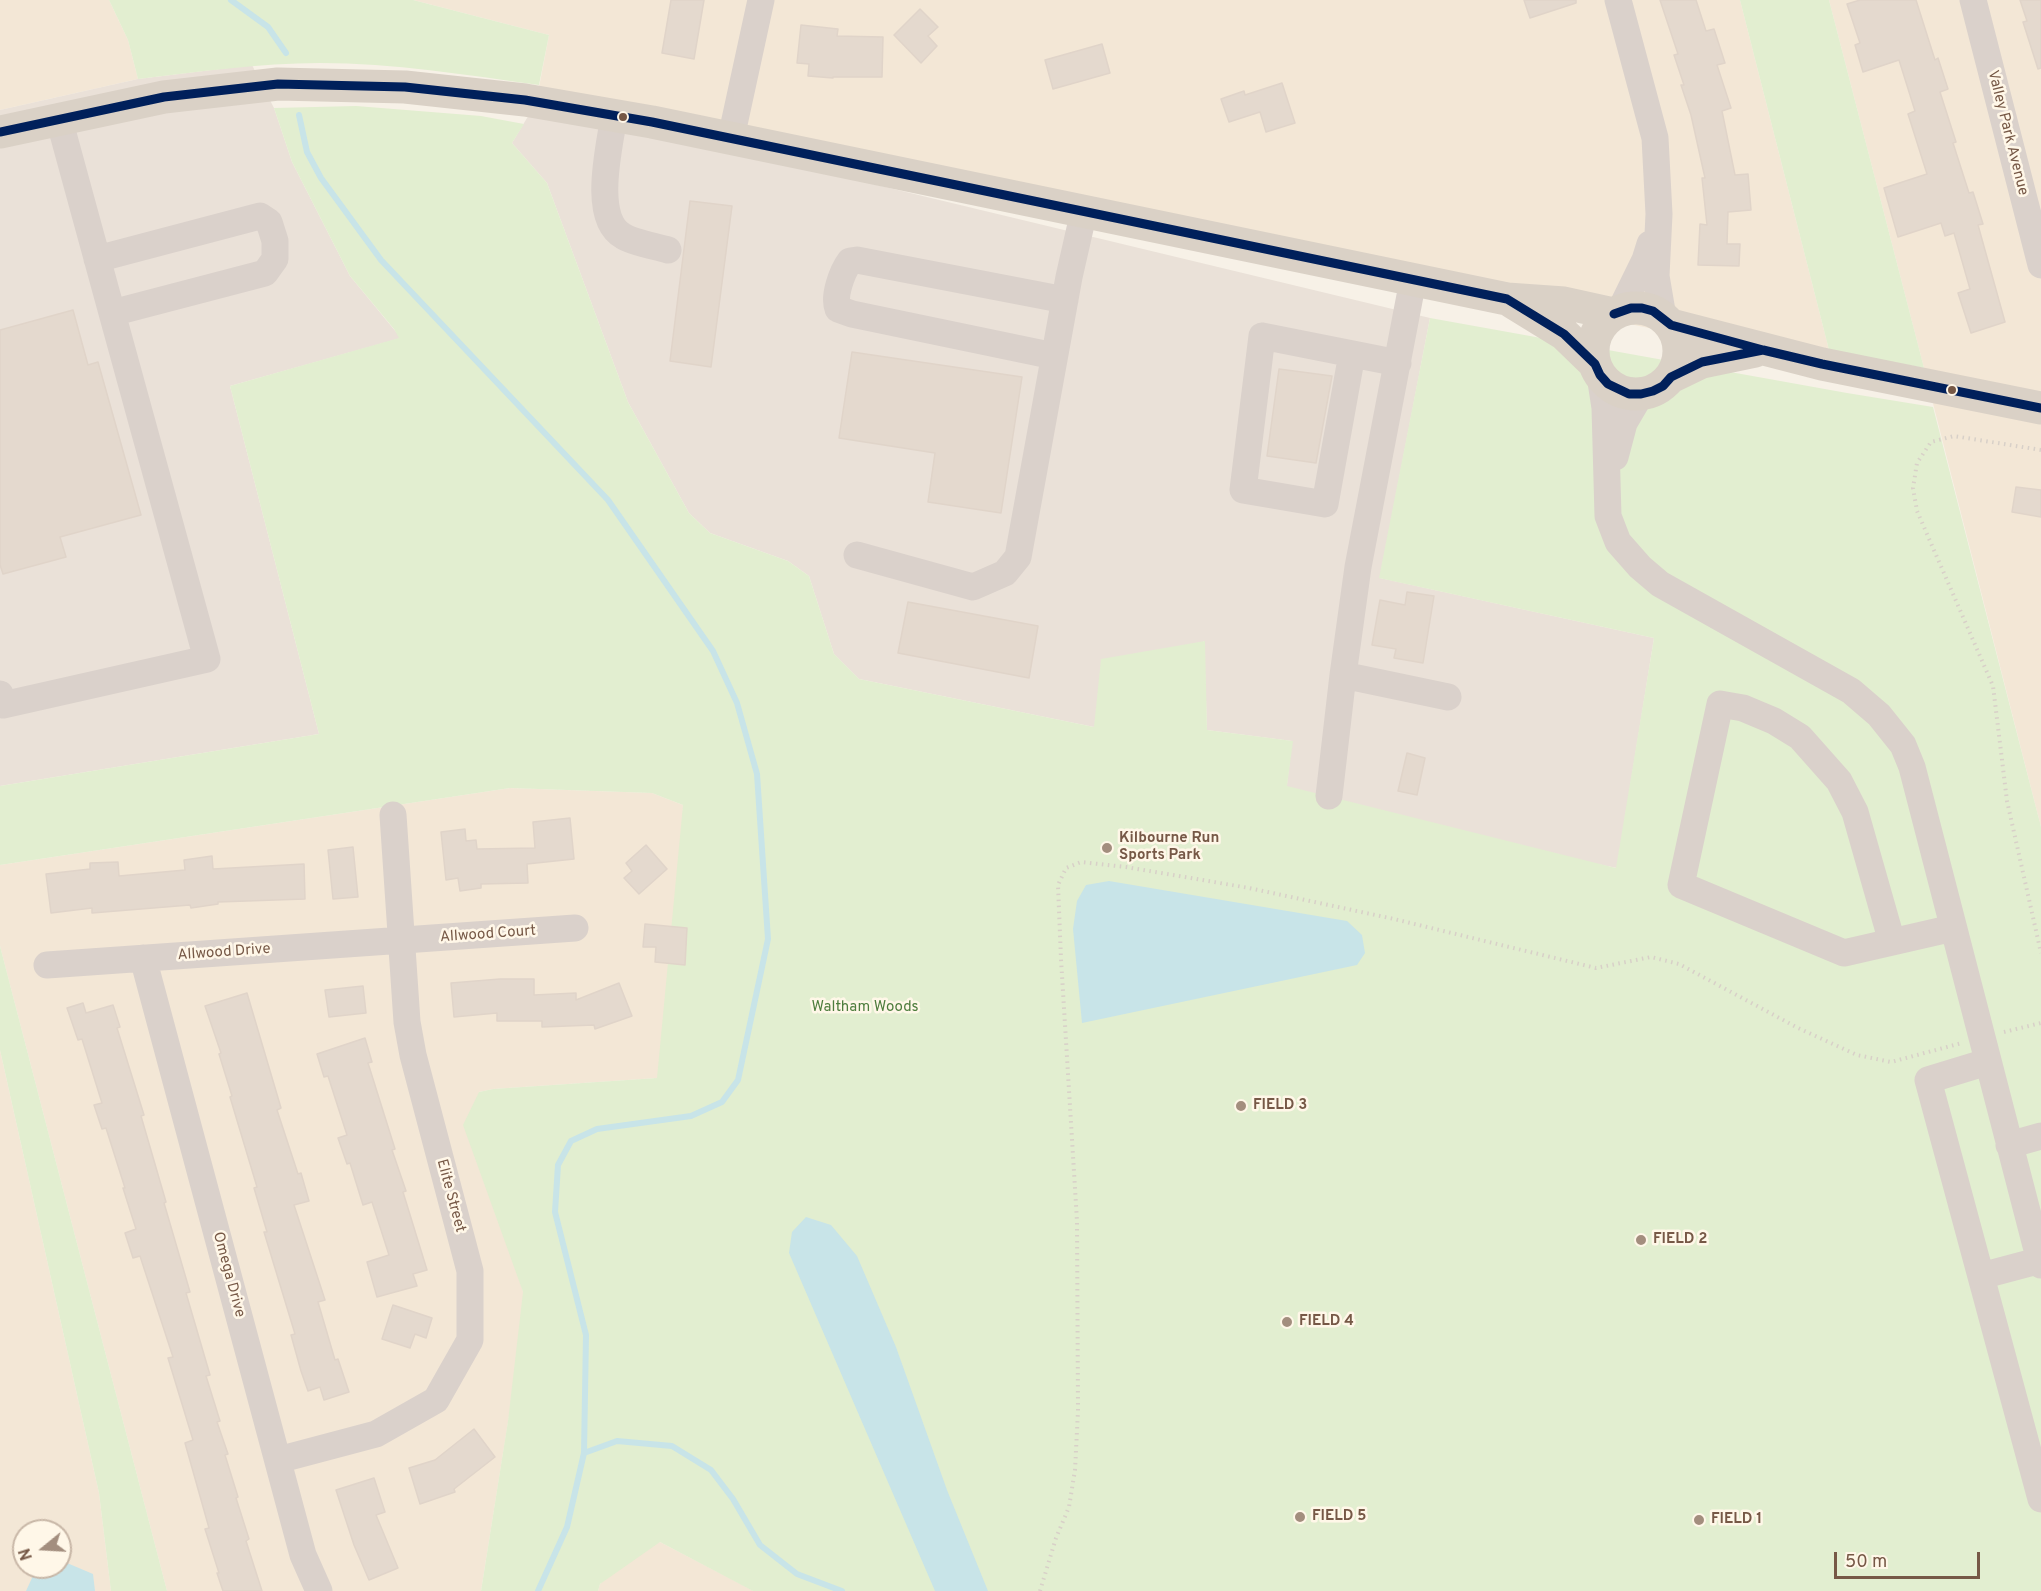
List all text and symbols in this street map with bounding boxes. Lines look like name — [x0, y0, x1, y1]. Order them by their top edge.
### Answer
street label: Valley Park Avenue — [1983, 69, 2031, 197]
unlabelled marker — [617, 111, 629, 123]
unlabelled marker — [1946, 384, 1958, 396]
place label: Kilbourne Run Sports Park — [1119, 830, 1219, 865]
marker: Kilbourne Run Sports Park — [1100, 841, 1114, 855]
street label: Allwood Court — [439, 923, 537, 947]
street label: Allwood Drive — [177, 941, 271, 965]
park label: Waltham Woods — [811, 999, 919, 1017]
place label: FIELD 3 — [1253, 1097, 1307, 1115]
marker: FIELD 3 — [1234, 1099, 1248, 1113]
street label: Elite Street — [432, 1157, 468, 1235]
street label: Omega Drive — [208, 1230, 248, 1320]
place label: FIELD 2 — [1653, 1231, 1707, 1249]
marker: FIELD 2 — [1634, 1233, 1648, 1247]
place label: FIELD 4 — [1299, 1313, 1354, 1331]
marker: FIELD 4 — [1280, 1315, 1294, 1329]
place label: FIELD 5 — [1312, 1508, 1366, 1526]
marker: FIELD 5 — [1293, 1510, 1307, 1524]
place label: FIELD 1 — [1711, 1511, 1762, 1529]
marker: FIELD 1 — [1692, 1513, 1706, 1527]
north arrow — [12, 1519, 72, 1579]
scale bar — [1837, 1540, 1982, 1578]
text: N — [15, 1545, 38, 1563]
text: 50 m — [1845, 1551, 1887, 1574]

